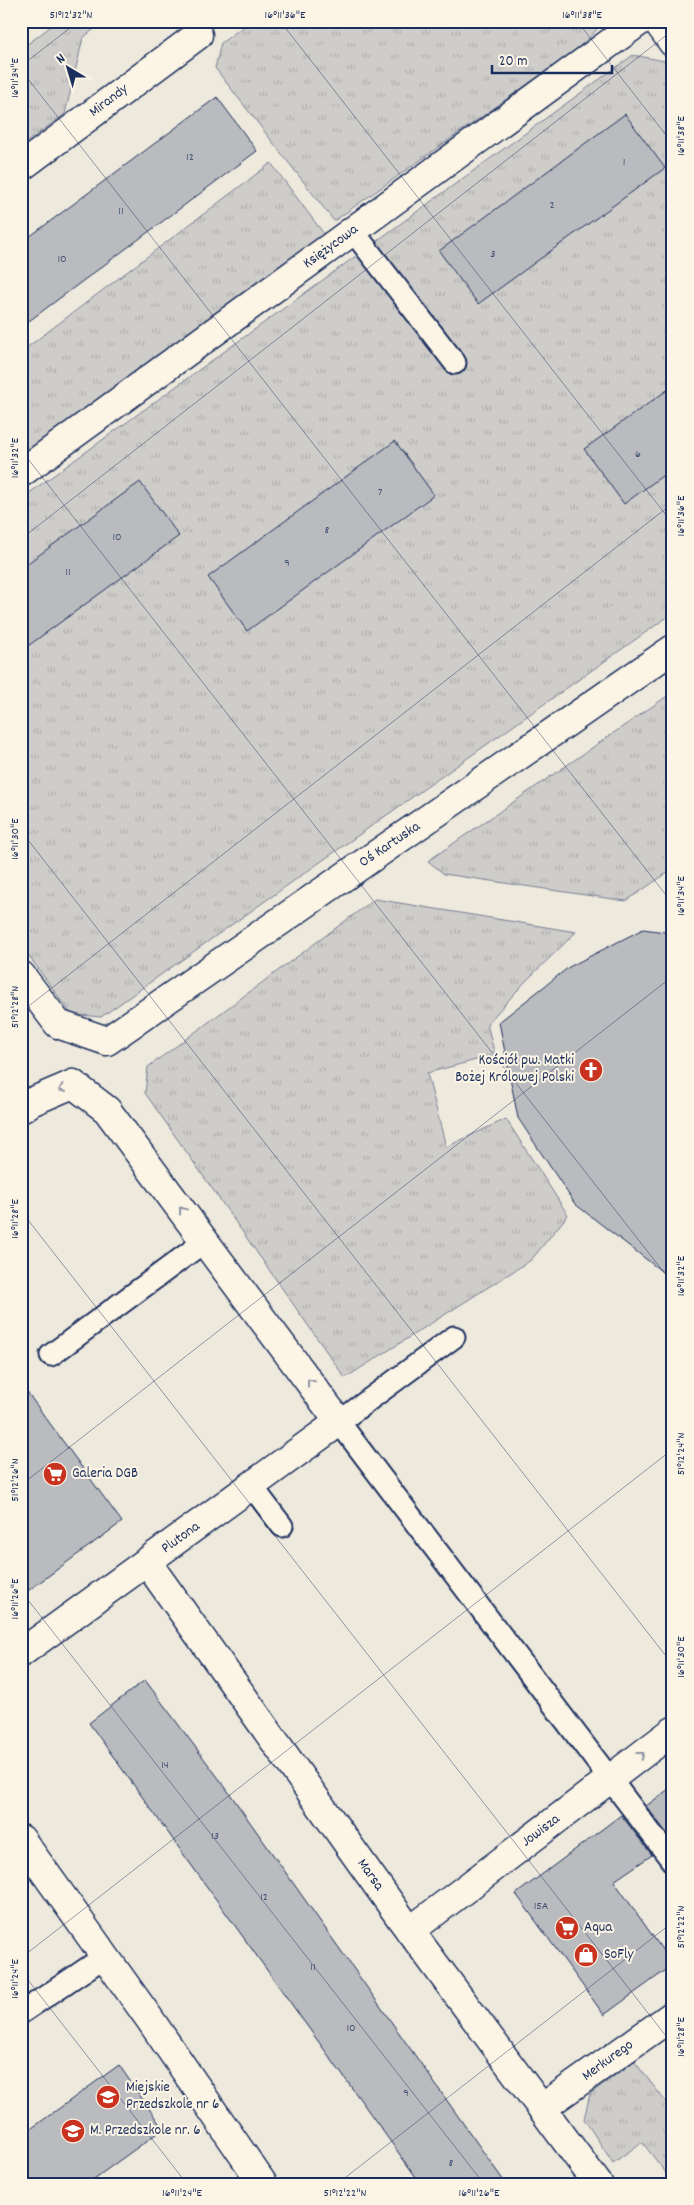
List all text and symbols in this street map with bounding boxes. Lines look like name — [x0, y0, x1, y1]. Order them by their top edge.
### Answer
text: 51°12'32"N — [49, 7, 93, 24]
text: 16°11'36"E — [265, 7, 306, 24]
text: 16°11'38"E — [562, 7, 602, 24]
north arrow — [42, 42, 92, 92]
scale bar — [492, 42, 612, 74]
text: N — [52, 49, 70, 69]
text: 20 m — [499, 51, 527, 73]
text: 16°11'34"E — [7, 57, 24, 98]
street label: Mirandy — [85, 78, 134, 123]
text: 16°11'38"E — [673, 116, 690, 156]
house number: 12 — [186, 149, 194, 166]
house number: 1 — [623, 154, 625, 171]
house number: 2 — [549, 197, 555, 214]
house number: 11 — [118, 203, 124, 220]
street label: Księżycowa — [299, 219, 364, 275]
house number: 3 — [490, 246, 496, 263]
house number: 10 — [57, 251, 67, 268]
text: 16°11'32"E — [7, 437, 24, 478]
house number: 6 — [635, 446, 641, 463]
house number: 7 — [378, 484, 383, 501]
text: 16°11'36"E — [673, 495, 690, 536]
house number: 8 — [325, 522, 330, 539]
house number: 10 — [112, 529, 122, 546]
house number: 9 — [284, 555, 290, 572]
house number: 11 — [65, 564, 71, 581]
street label: Oś Kartuska — [355, 816, 426, 874]
text: 16°11'30"E — [7, 818, 24, 860]
text: 16°11'34"E — [673, 875, 690, 916]
text: 51°12'28"N — [7, 986, 24, 1028]
place label: Kościół pw. Matki Bożej Królowej Polski — [455, 1050, 574, 1089]
church icon: Kościół pw. Matki Bożej Królowej Polski — [578, 1057, 604, 1083]
one-way arrow — [58, 1082, 67, 1093]
text: 16°11'28"E — [7, 1199, 24, 1239]
one-way arrow — [179, 1206, 188, 1216]
text: 16°11'32"E — [673, 1255, 690, 1296]
one-way arrow — [308, 1379, 316, 1388]
text: 51°12'24"N — [673, 1433, 690, 1475]
text: 51°12'26"N — [7, 1458, 24, 1502]
supermarket icon: Galeria DGB — [42, 1461, 68, 1487]
place label: Galeria DGB — [72, 1463, 138, 1485]
street label: Plutona — [157, 1516, 206, 1560]
text: 16°11'26"E — [7, 1578, 24, 1619]
text: 16°11'30"E — [673, 1636, 690, 1678]
one-way arrow — [635, 1752, 645, 1761]
house number: 14 — [161, 1757, 169, 1774]
street label: Jowisza — [517, 1809, 566, 1853]
house number: 13 — [211, 1828, 219, 1845]
street label: Marsa — [351, 1854, 390, 1896]
house number: 12 — [260, 1889, 268, 1906]
house number: 15A — [534, 1898, 549, 1915]
text: 51°12'22"N — [673, 1905, 690, 1948]
supermarket icon: Aqua — [554, 1915, 580, 1941]
place label: Aqua — [584, 1917, 613, 1939]
shop icon: SoFly — [573, 1942, 599, 1968]
place label: SoFly — [604, 1944, 635, 1966]
text: 16°11'24"E — [7, 1958, 24, 1999]
house number: 11 — [310, 1959, 316, 1976]
text: 16°11'28"E — [673, 2017, 690, 2057]
house number: 10 — [346, 2020, 356, 2037]
street label: Merkurego — [578, 2035, 639, 2087]
place label: Miejskie Przedszkole nr 6 — [126, 2077, 219, 2116]
school or university icon: Miejskie Przedszkole nr 6 — [95, 2084, 121, 2110]
house number: 9 — [403, 2085, 409, 2102]
school or university icon: M. Przedszkole nr. 6 — [60, 2118, 86, 2144]
place label: M. Przedszkole nr. 6 — [90, 2120, 201, 2142]
house number: 8 — [449, 2155, 454, 2172]
text: 16°11'24"E — [162, 2185, 203, 2202]
text: 51°12'22"N — [324, 2185, 367, 2202]
text: 16°11'26"E — [459, 2185, 500, 2202]

